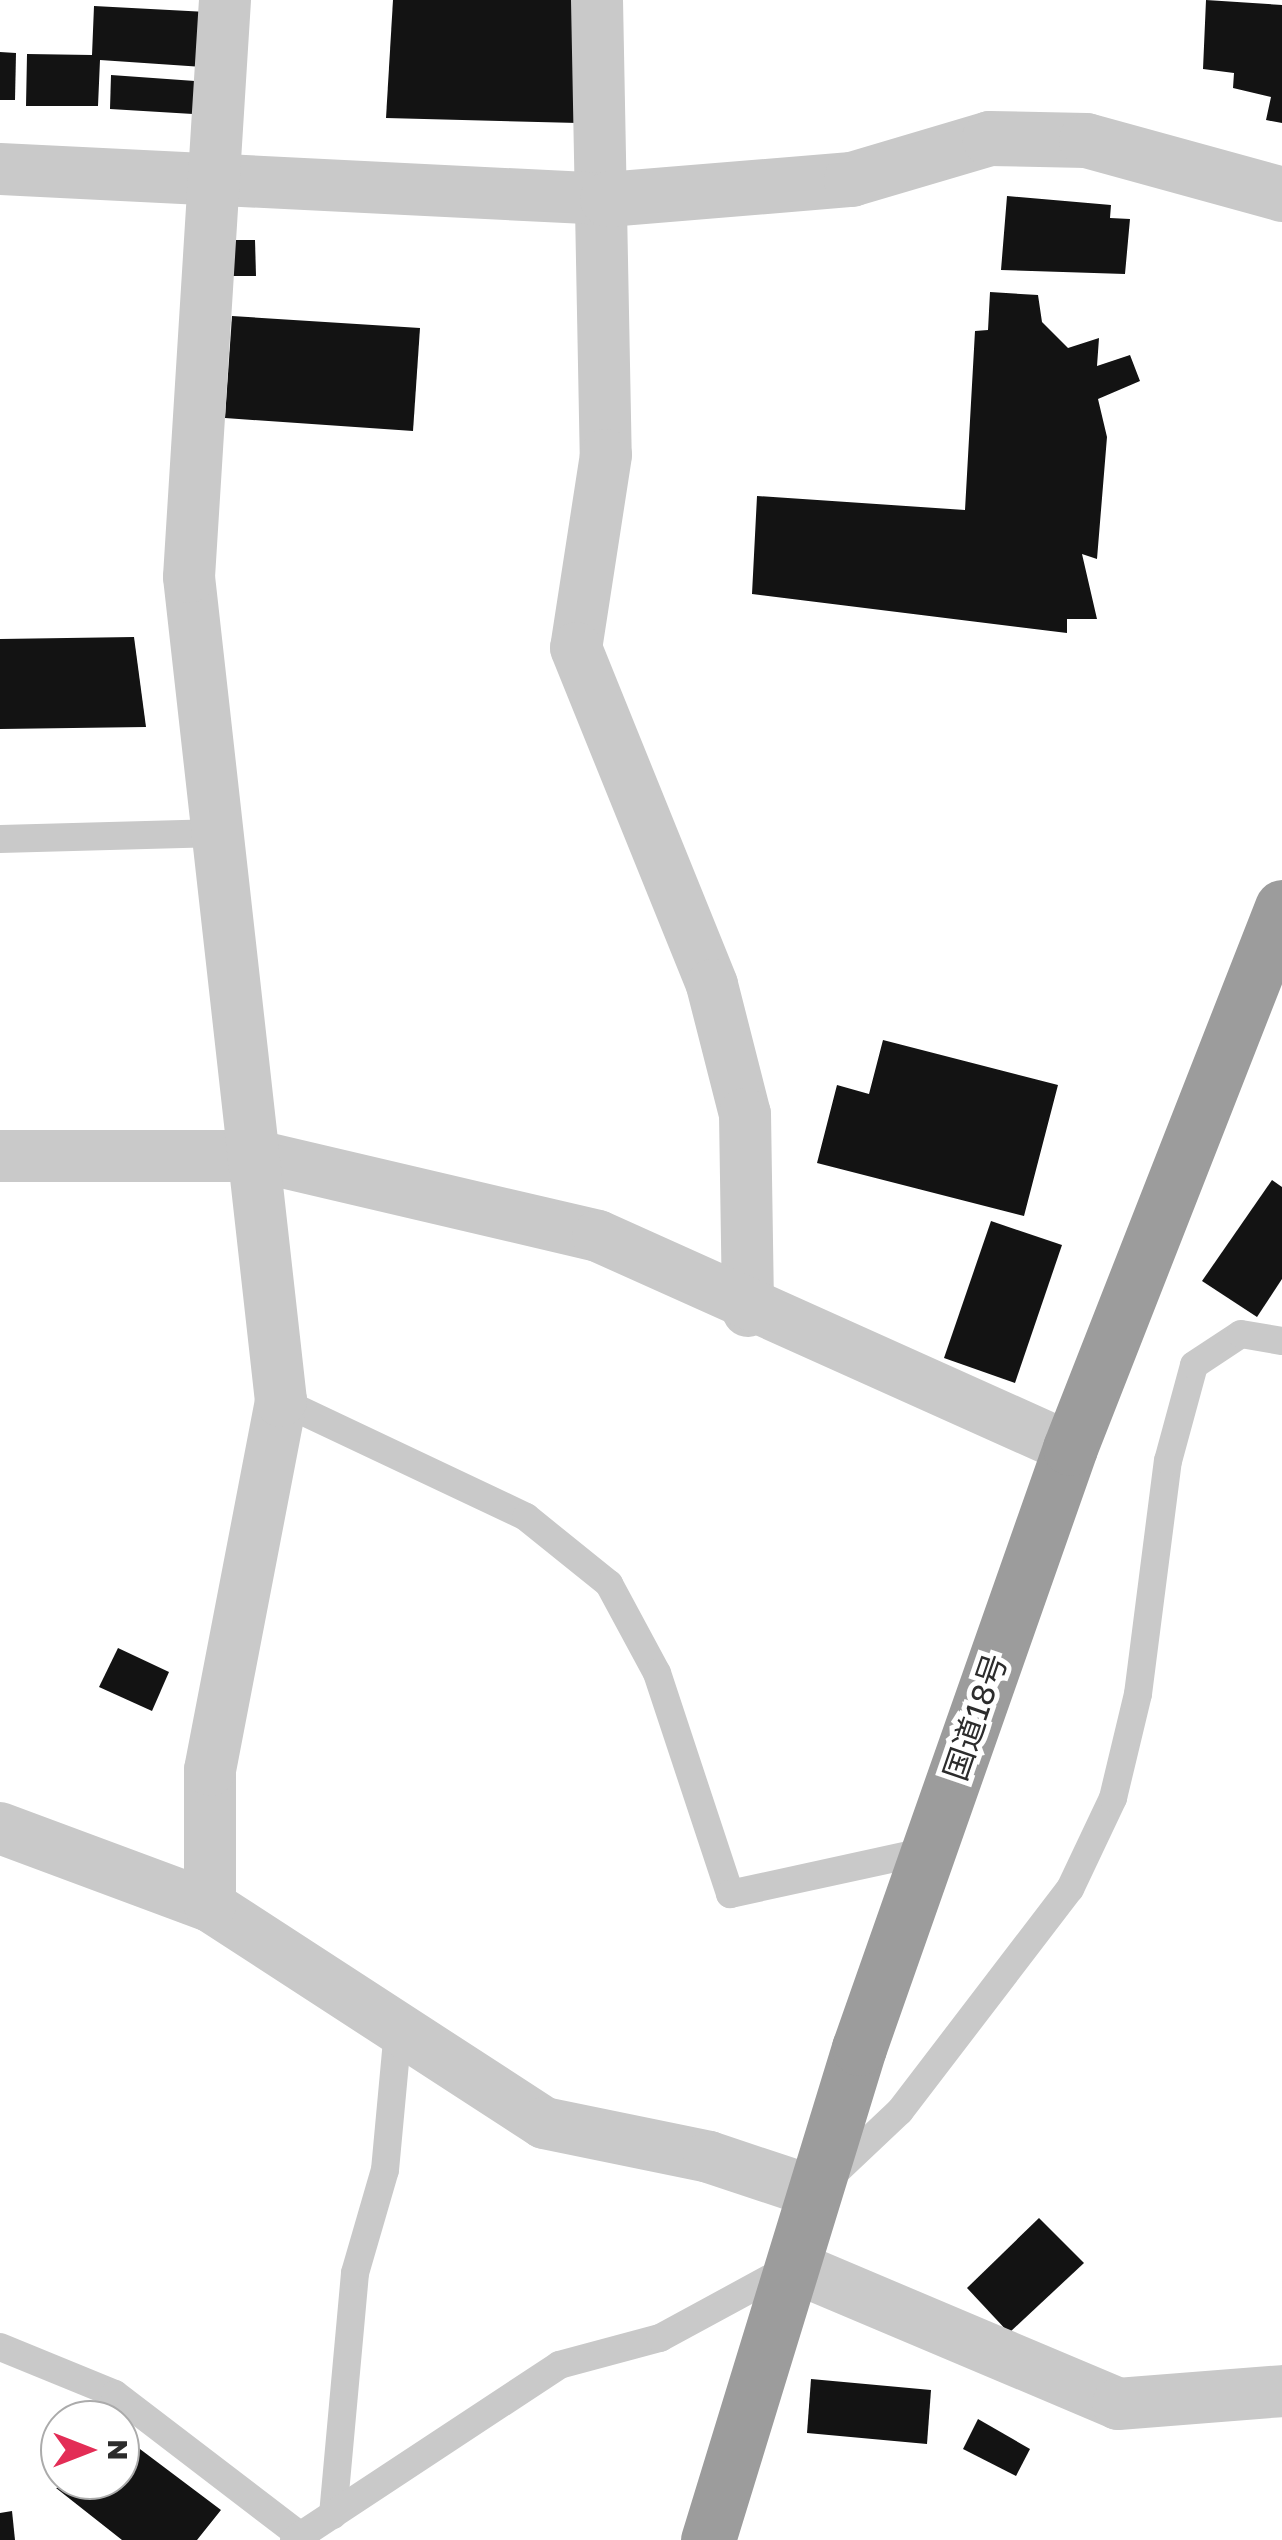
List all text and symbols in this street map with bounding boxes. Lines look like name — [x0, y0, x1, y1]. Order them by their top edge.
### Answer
street label: 国道18号 — [936, 1649, 1014, 1785]
north arrow — [40, 2400, 140, 2500]
text: N — [102, 2439, 135, 2461]

